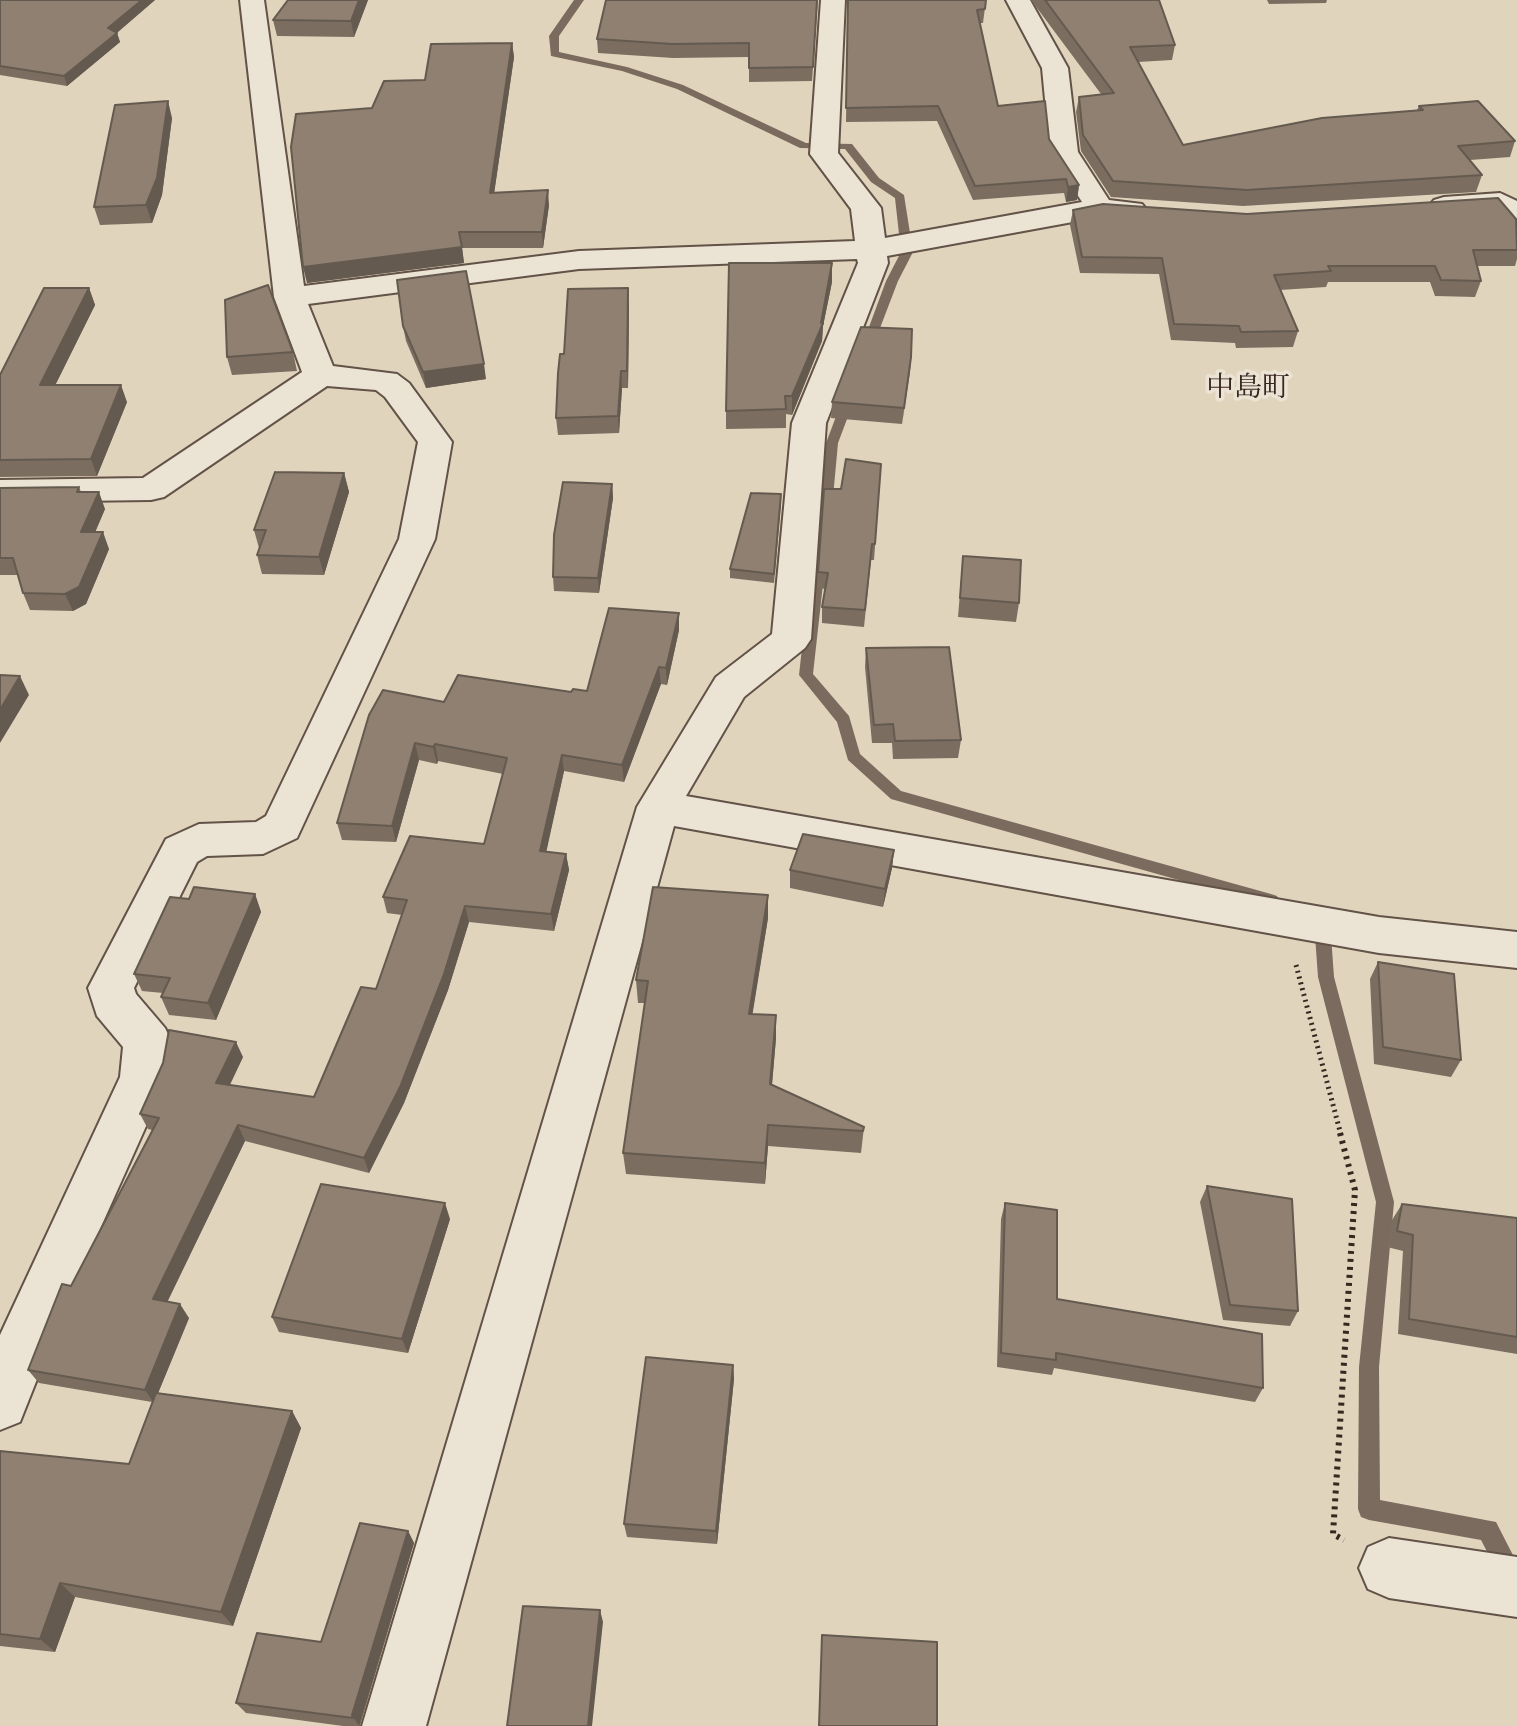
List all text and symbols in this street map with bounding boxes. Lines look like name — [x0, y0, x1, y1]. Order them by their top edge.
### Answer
district label: 中島町 — [1206, 373, 1290, 407]

